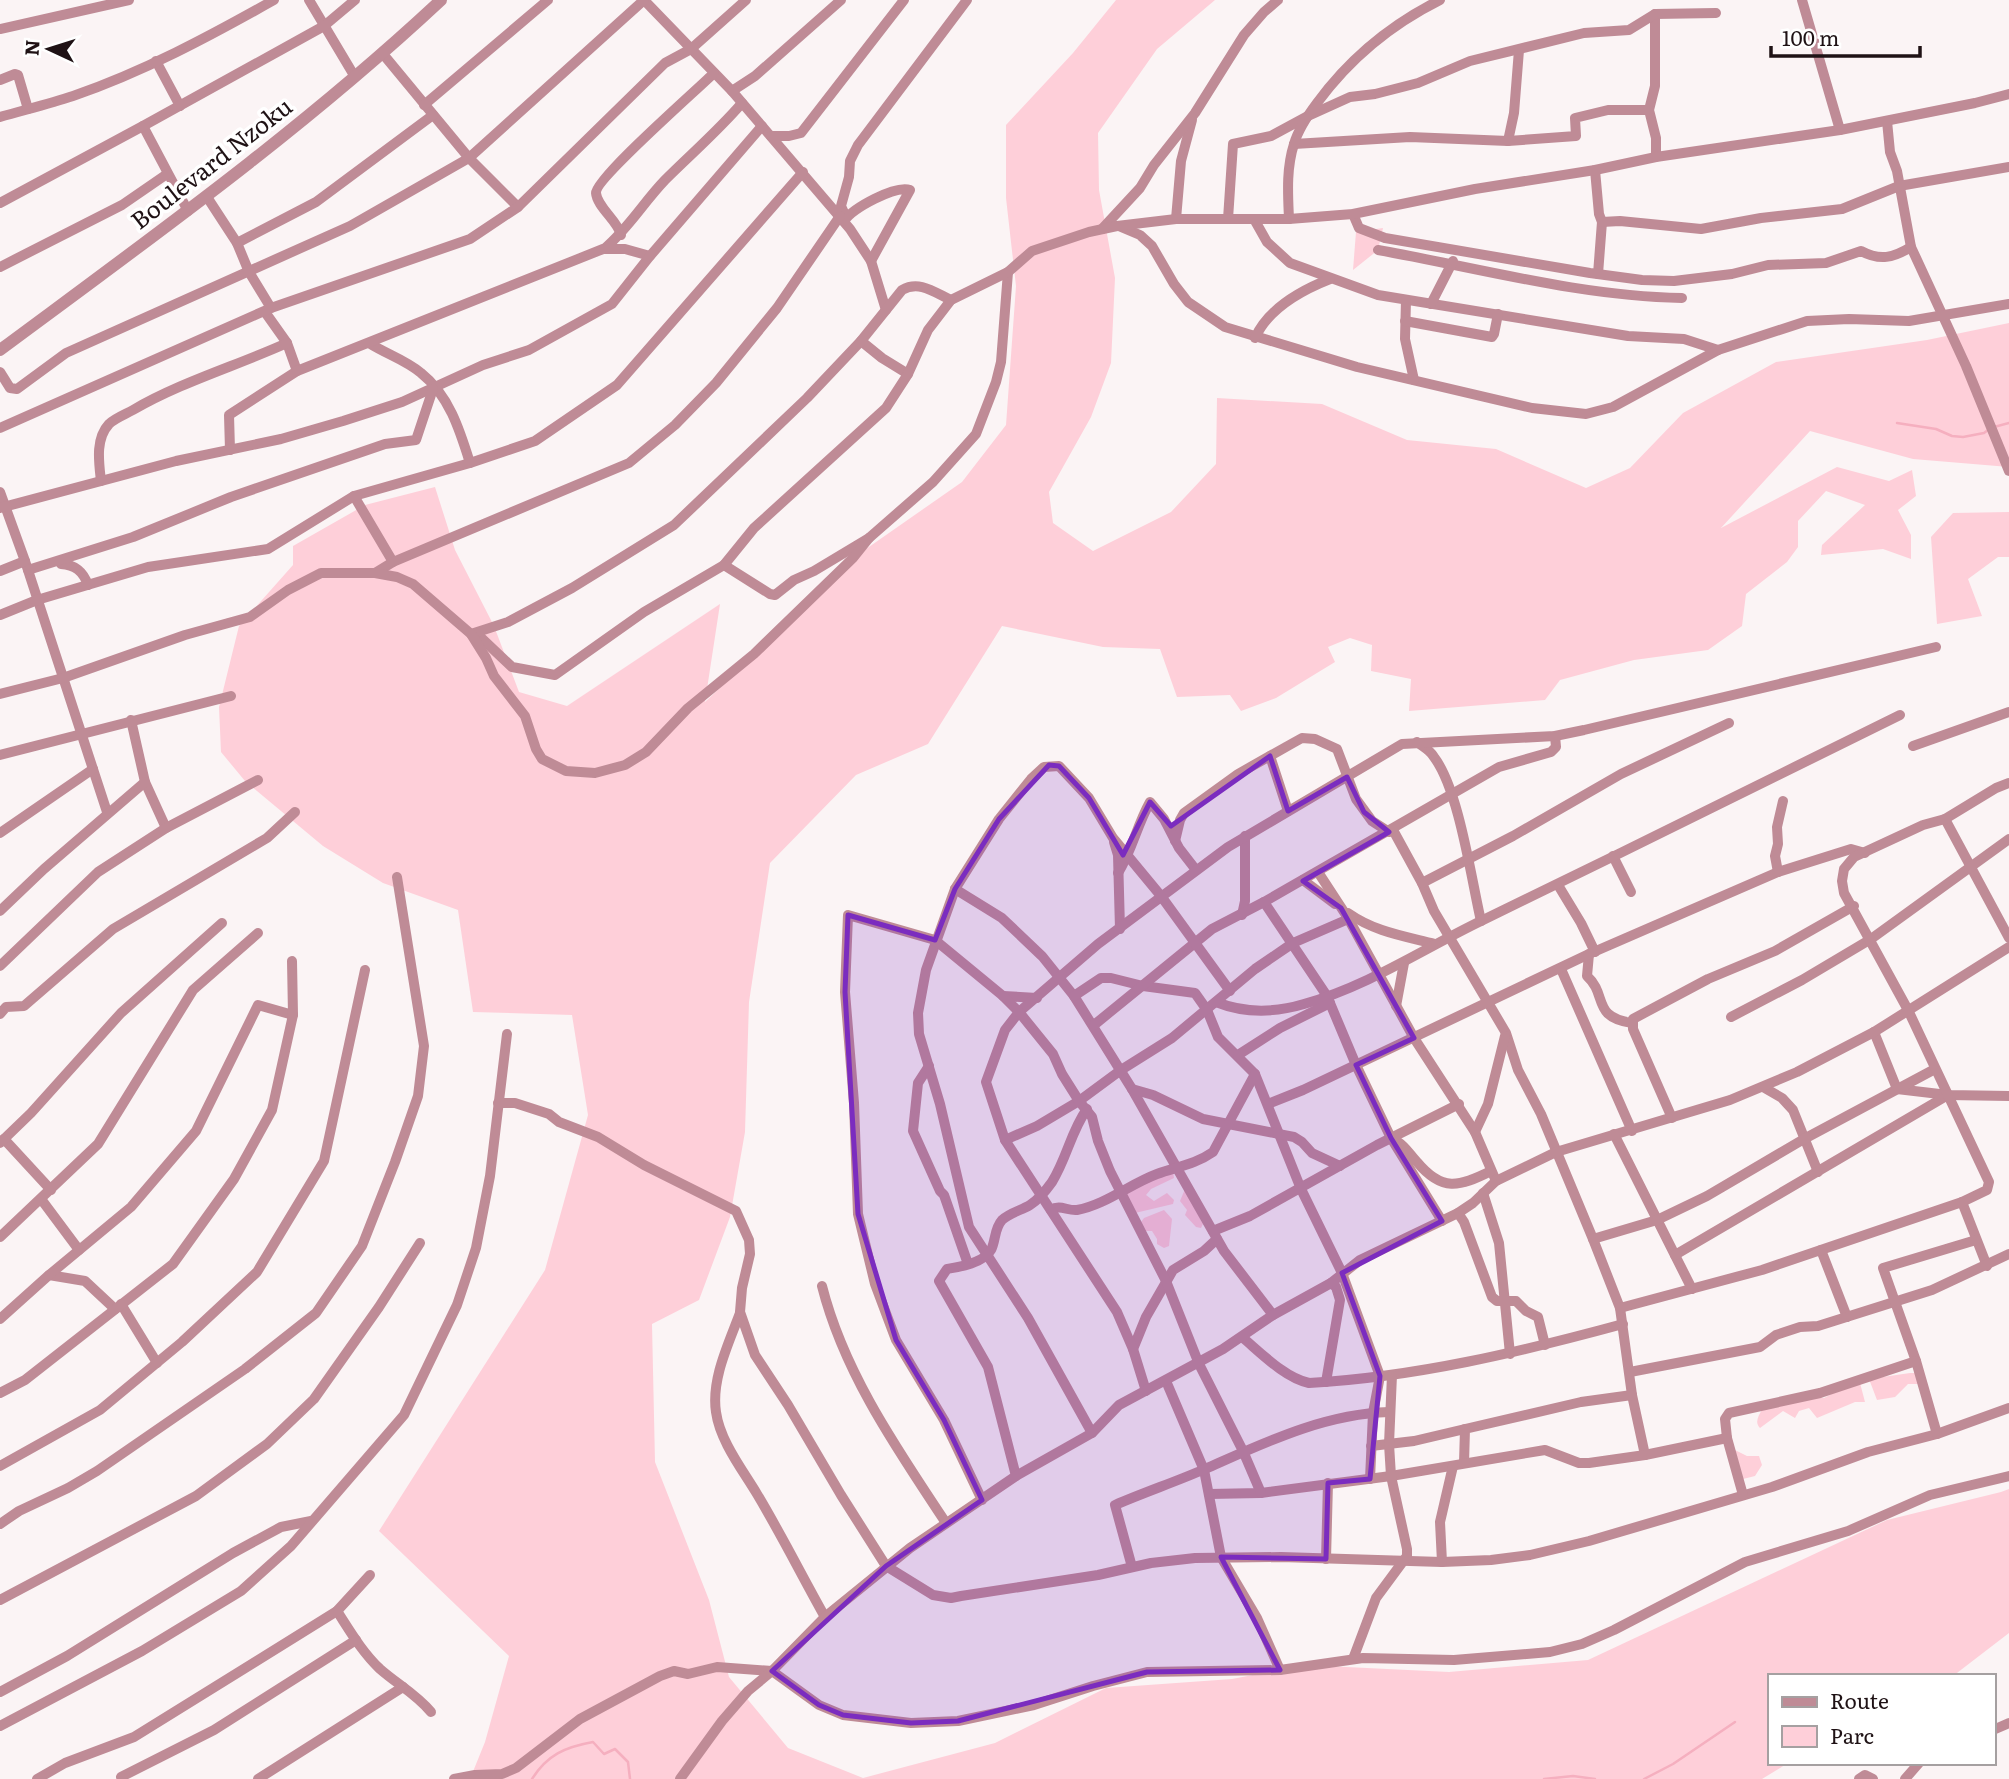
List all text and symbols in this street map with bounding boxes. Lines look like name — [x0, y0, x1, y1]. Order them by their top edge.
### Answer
north arrow — [14, 14, 84, 84]
scale bar — [1771, 14, 1920, 58]
text: 100 m — [1782, 21, 1839, 52]
text: N — [17, 39, 46, 57]
street label: Boulevard Nzoku — [122, 88, 299, 236]
legend — [1768, 1674, 1995, 1765]
text: Route — [1830, 1684, 1889, 1715]
text: Parc — [1830, 1719, 1874, 1750]

